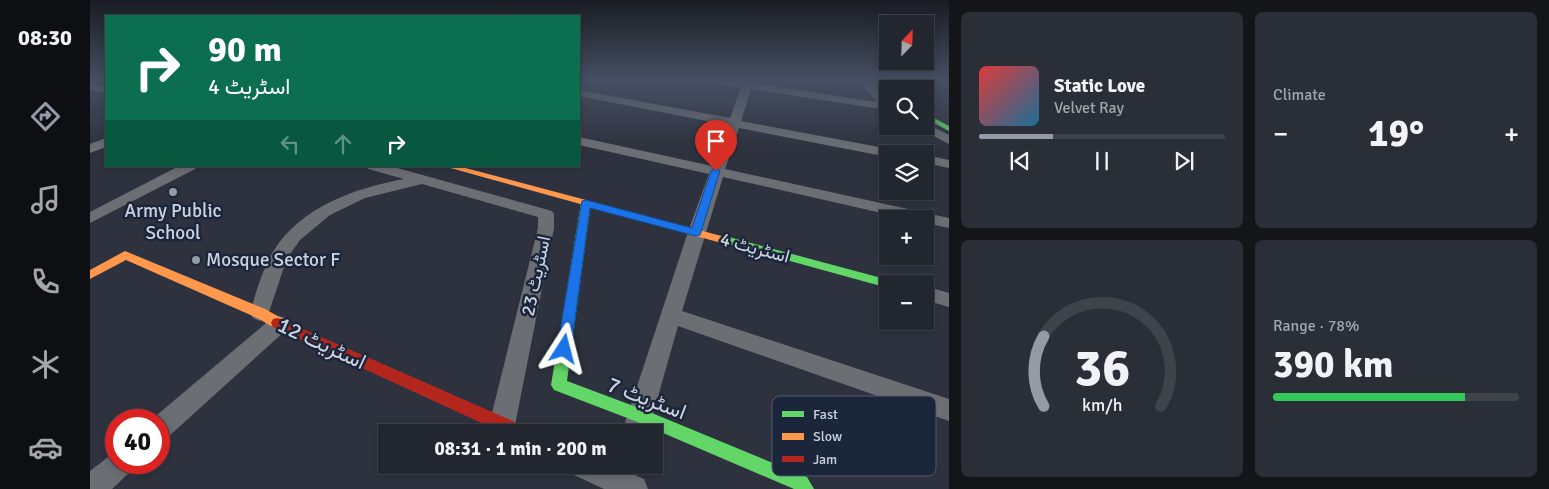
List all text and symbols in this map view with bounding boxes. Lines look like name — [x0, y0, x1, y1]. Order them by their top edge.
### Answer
north arrow — [879, 15, 934, 70]
map controls — [879, 15, 934, 330]
text: 08:30 — [18, 24, 72, 51]
text: 90 m — [208, 28, 282, 71]
icon: right — [125, 35, 190, 100]
text: اسٹریٹ 4 — [208, 73, 290, 100]
text: Static Love — [1054, 74, 1145, 98]
button: search — [879, 80, 934, 135]
text: Climate — [1273, 85, 1326, 105]
text: Velvet Ray — [1054, 98, 1124, 118]
icon: directions — [28, 99, 63, 134]
text: 19° — [1368, 110, 1424, 157]
text: − — [1273, 117, 1288, 151]
text: + — [1504, 117, 1519, 151]
pin — [695, 120, 737, 171]
icon: arrive — [702, 127, 730, 155]
icon: left — [276, 130, 304, 158]
icon: ahead — [329, 130, 357, 158]
icon: right — [382, 130, 410, 158]
button: layers — [879, 145, 934, 200]
icon: previous — [1006, 147, 1034, 175]
icon: pause — [1088, 147, 1116, 175]
icon: next — [1170, 147, 1198, 175]
icon: music — [28, 182, 63, 217]
marker: Army Public School — [167, 186, 179, 198]
place label: Army Public School — [124, 199, 222, 245]
button: + — [879, 210, 934, 265]
street label: اسٹریٹ 4 — [718, 227, 792, 269]
street label: اسٹریٹ 23 — [516, 234, 556, 318]
place label: Mosque Sector F — [206, 248, 340, 272]
marker: Mosque Sector F — [190, 254, 202, 266]
icon: phone — [28, 264, 63, 299]
button: − — [879, 275, 934, 330]
street label: اسٹریٹ 12 — [274, 311, 370, 375]
text: Range · 78% — [1273, 316, 1359, 336]
position arrow — [537, 322, 589, 374]
text: 36 — [1074, 336, 1130, 400]
text: 390 km — [1273, 341, 1394, 388]
icon: climate — [28, 347, 63, 382]
street label: اسٹریٹ 7 — [604, 371, 690, 425]
text: km/h — [1082, 394, 1122, 416]
legend — [772, 396, 936, 476]
text: Fast — [813, 406, 838, 423]
speed limit sign: 40 — [105, 409, 170, 474]
text: Slow — [813, 428, 842, 445]
icon: car — [28, 430, 63, 465]
text: 08:31 · 1 min · 200 m — [434, 437, 607, 461]
text: Jam — [813, 451, 837, 468]

